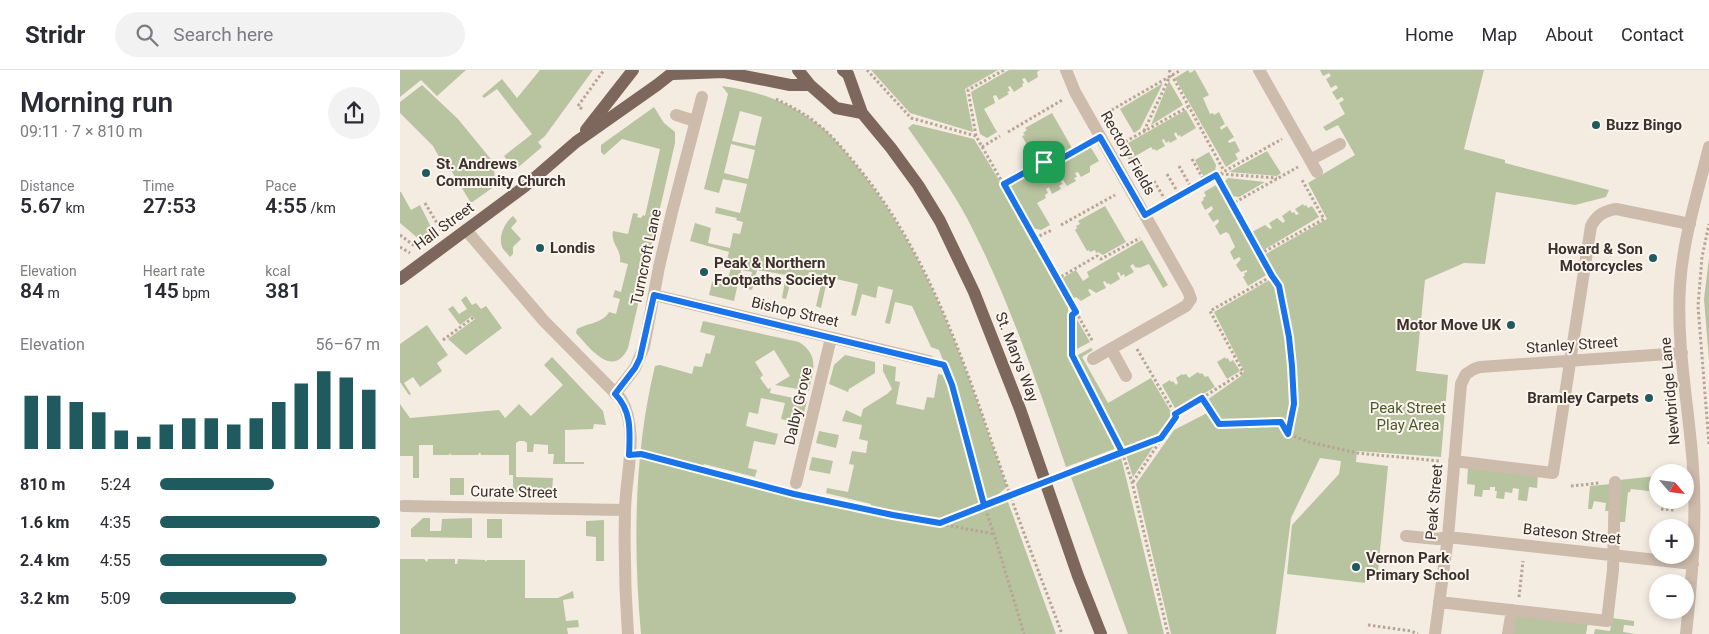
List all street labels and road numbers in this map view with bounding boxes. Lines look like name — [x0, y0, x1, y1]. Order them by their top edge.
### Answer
street label: Rectory Fields — [1097, 108, 1159, 198]
street label: Hall Street — [411, 198, 477, 254]
street label: Turncroft Lane — [627, 207, 665, 307]
street label: Bishop Street — [749, 293, 841, 331]
street label: St. Marys Way — [992, 310, 1042, 404]
street label: Stanley Street — [1525, 333, 1619, 357]
street label: Newbridge Lane — [1656, 336, 1684, 446]
street label: Dalby Grove — [780, 365, 816, 447]
street label: Peak Street — [1422, 463, 1446, 541]
street label: Curate Street — [470, 482, 558, 502]
street label: Bateson Street — [1522, 520, 1622, 548]

